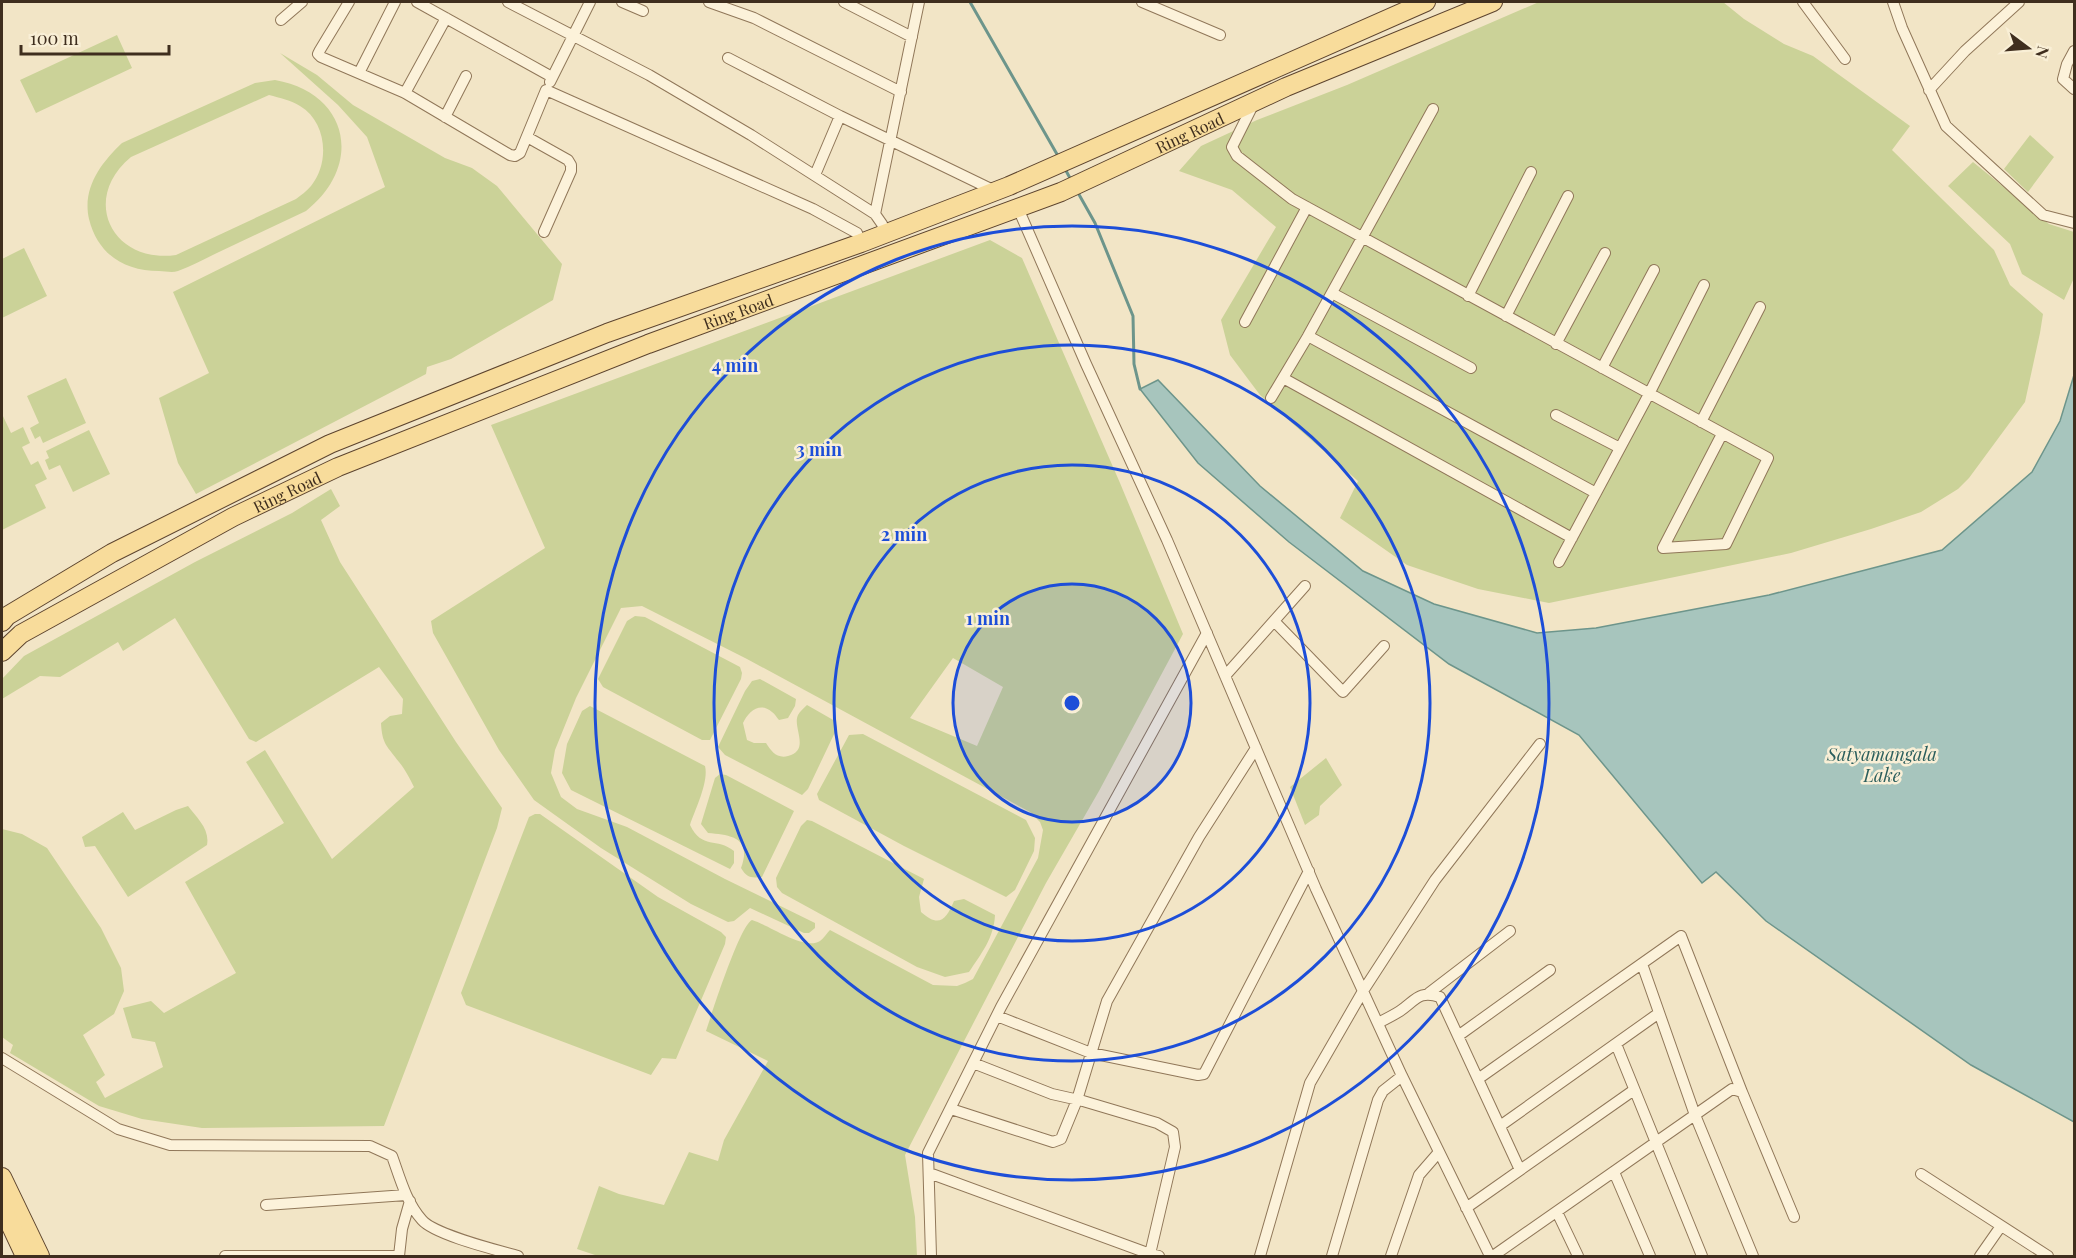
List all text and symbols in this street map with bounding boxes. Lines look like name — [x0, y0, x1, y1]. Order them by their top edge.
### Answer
scale bar — [21, 18, 170, 56]
north arrow — [1998, 18, 2058, 78]
text: 100 m — [30, 26, 79, 50]
text: N — [2031, 44, 2055, 61]
street label: Ring Road — [1152, 107, 1227, 157]
street label: Ring Road — [700, 288, 776, 333]
text: 4 min — [712, 353, 758, 377]
text: 3 min — [796, 437, 842, 461]
street label: Ring Road — [249, 466, 325, 517]
text: 2 min — [881, 522, 927, 546]
text: 1 min — [966, 606, 1010, 630]
centre of rings — [1062, 693, 1082, 713]
water label: Satyamangala Lake — [1826, 742, 1937, 787]

